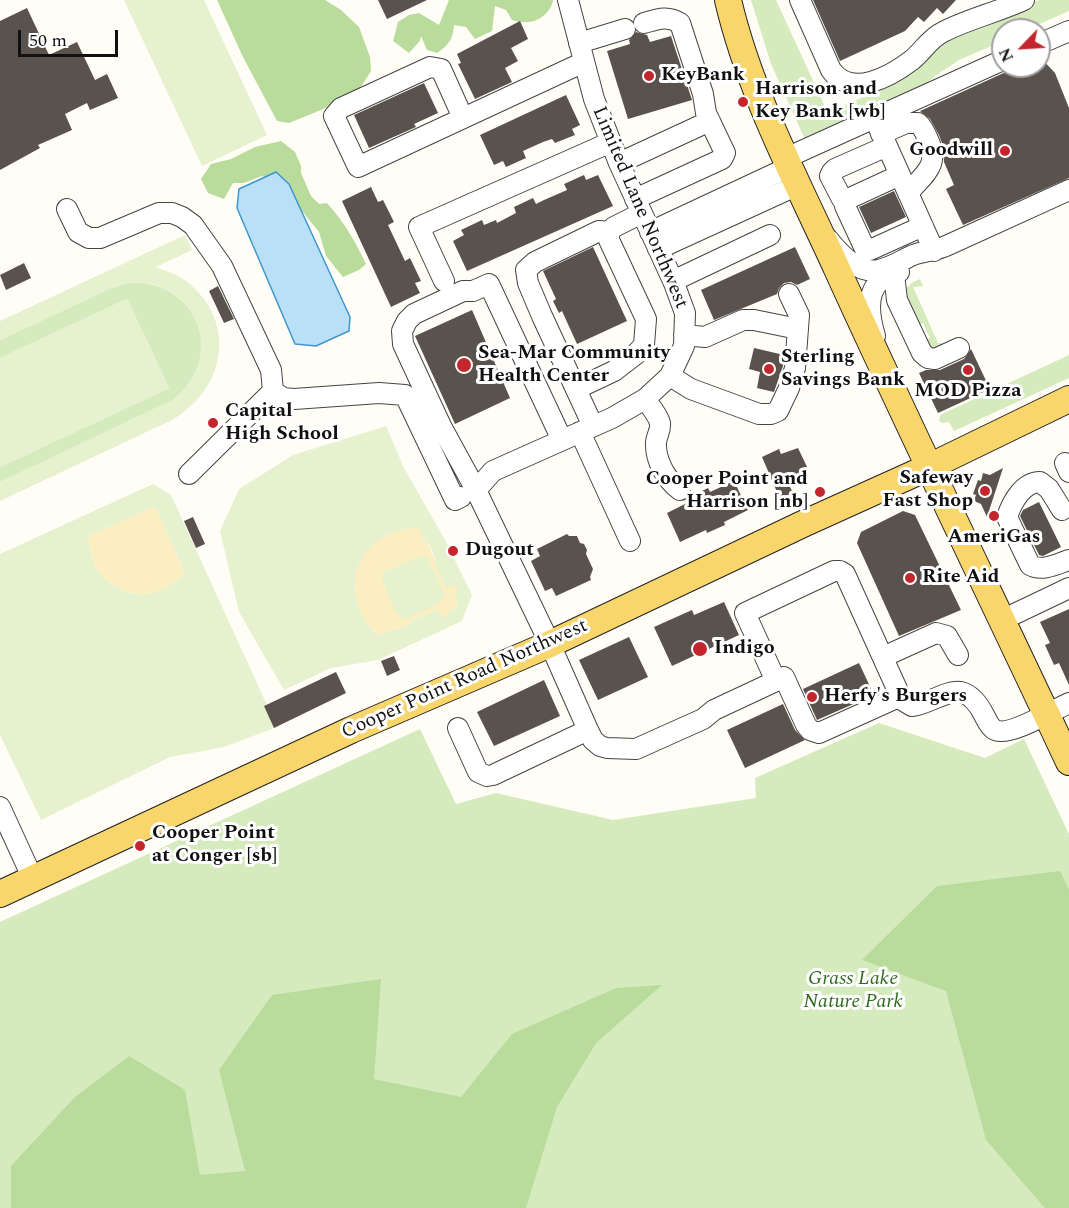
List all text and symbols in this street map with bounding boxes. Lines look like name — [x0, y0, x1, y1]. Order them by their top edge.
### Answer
scale bar — [21, 18, 122, 56]
north arrow — [991, 18, 1051, 78]
text: 50 m — [29, 27, 67, 54]
text: N — [993, 44, 1020, 66]
place label: KeyBank — [661, 64, 745, 88]
marker: KeyBank — [642, 69, 656, 83]
place label: Harrison and Key Bank [wb] — [755, 78, 885, 125]
marker: Harrison and Key Bank [wb] — [736, 95, 750, 109]
street label: Limited Lane Northwest — [585, 103, 693, 313]
place label: Goodwill — [909, 139, 993, 163]
marker: Goodwill — [998, 144, 1012, 158]
place label: Sea-Mar Community Health Center — [478, 342, 670, 389]
place label: Sterling Savings Bank — [781, 346, 905, 393]
marker: Sea-Mar Community Health Center — [455, 356, 473, 374]
marker: Sterling Savings Bank — [762, 362, 776, 376]
marker: MOD Pizza — [961, 363, 975, 377]
place label: MOD Pizza — [914, 380, 1022, 404]
place label: Capital High School — [225, 400, 339, 447]
marker: Capital High School — [206, 416, 220, 430]
place label: Safeway Fast Shop — [882, 467, 973, 514]
place label: Cooper Point and Harrison [nb] — [646, 468, 808, 515]
marker: Safeway Fast Shop — [978, 484, 992, 498]
marker: Cooper Point and Harrison [nb] — [813, 485, 827, 499]
marker: AmeriGas — [987, 509, 1001, 523]
place label: AmeriGas — [948, 526, 1040, 550]
place label: Dugout — [465, 539, 534, 563]
marker: Dugout — [446, 544, 460, 558]
place label: Rite Aid — [922, 566, 1000, 590]
marker: Rite Aid — [903, 571, 917, 585]
street label: Cooper Point Road Northwest — [338, 615, 592, 745]
place label: Indigo — [714, 637, 775, 661]
marker: Indigo — [691, 640, 709, 658]
place label: Herfy's Burgers — [824, 685, 967, 709]
marker: Herfy's Burgers — [805, 690, 819, 704]
place label: Cooper Point at Conger [sb] — [152, 822, 277, 869]
marker: Cooper Point at Conger [sb] — [133, 839, 147, 853]
park label: Grass Lake Nature Park — [803, 968, 903, 1015]

